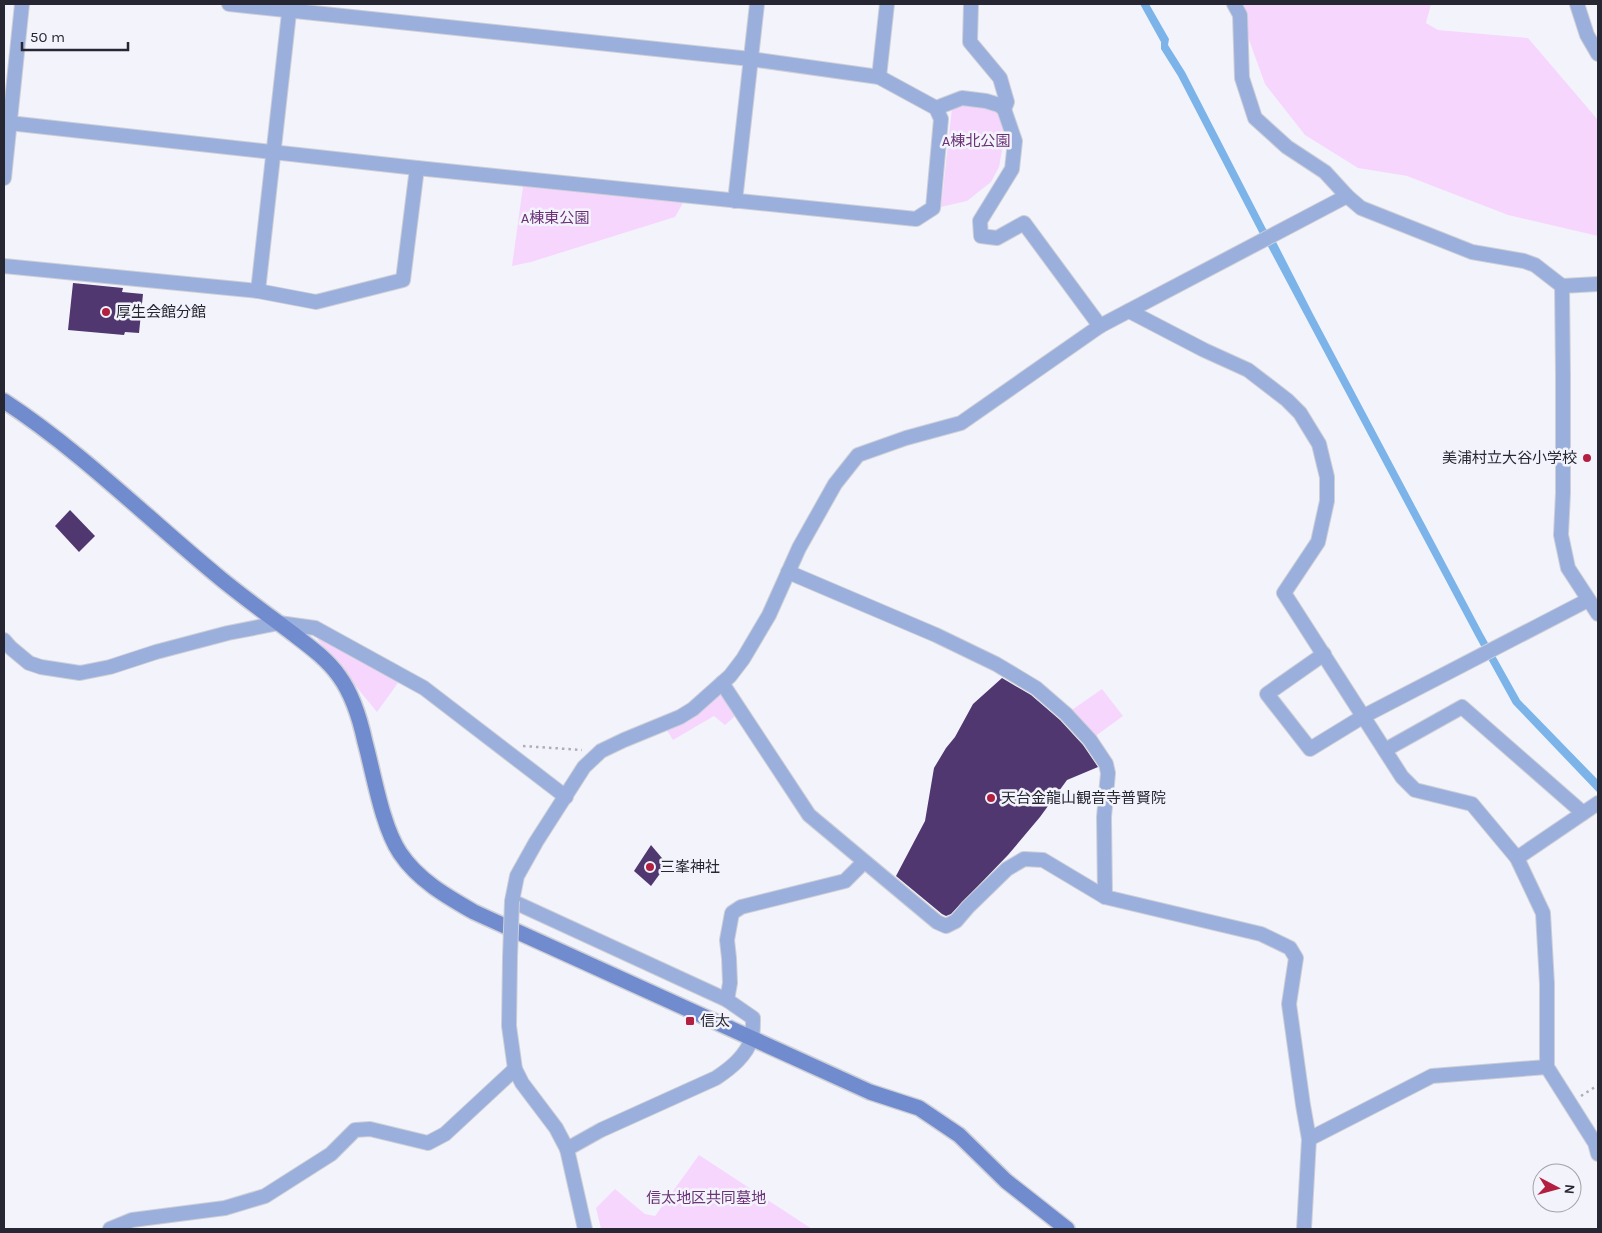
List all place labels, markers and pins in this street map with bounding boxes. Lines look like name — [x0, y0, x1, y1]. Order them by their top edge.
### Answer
place label: 厚生会館分館 — [116, 303, 206, 321]
marker: 厚生会館分館 — [100, 306, 112, 318]
place label: 美浦村立大谷小学校 — [1442, 449, 1577, 467]
marker: 美浦村立大谷小学校 — [1581, 452, 1593, 464]
place label: 天台金龍山観音寺普賢院 — [1001, 789, 1166, 807]
marker: 天台金龍山観音寺普賢院 — [985, 792, 997, 804]
place label: 三峯神社 — [660, 858, 720, 876]
marker: 三峯神社 — [644, 861, 656, 873]
place label: 信太 — [700, 1012, 730, 1030]
marker: 信太 — [684, 1015, 696, 1027]

